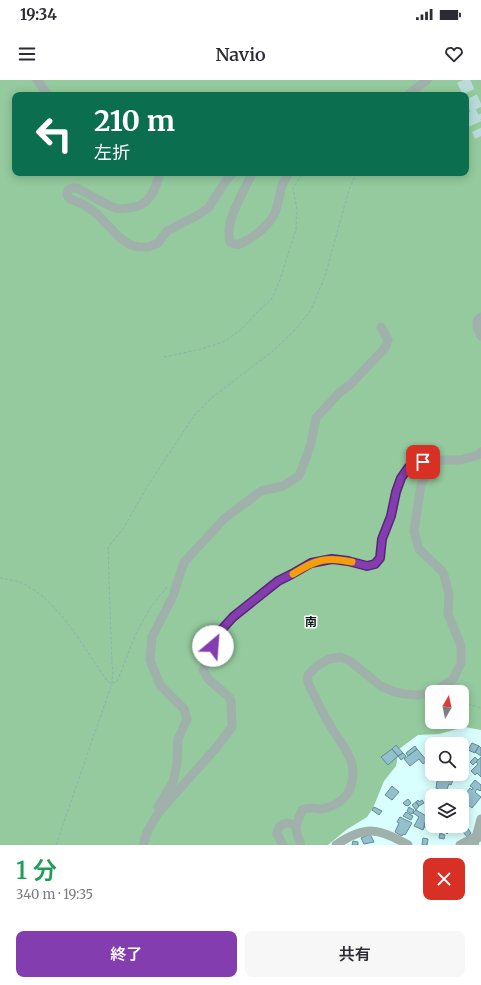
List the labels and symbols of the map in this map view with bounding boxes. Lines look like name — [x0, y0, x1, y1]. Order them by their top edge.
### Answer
pin — [406, 445, 440, 479]
district label: 南 — [305, 614, 317, 629]
position arrow — [192, 625, 234, 667]
north arrow — [425, 685, 469, 729]

